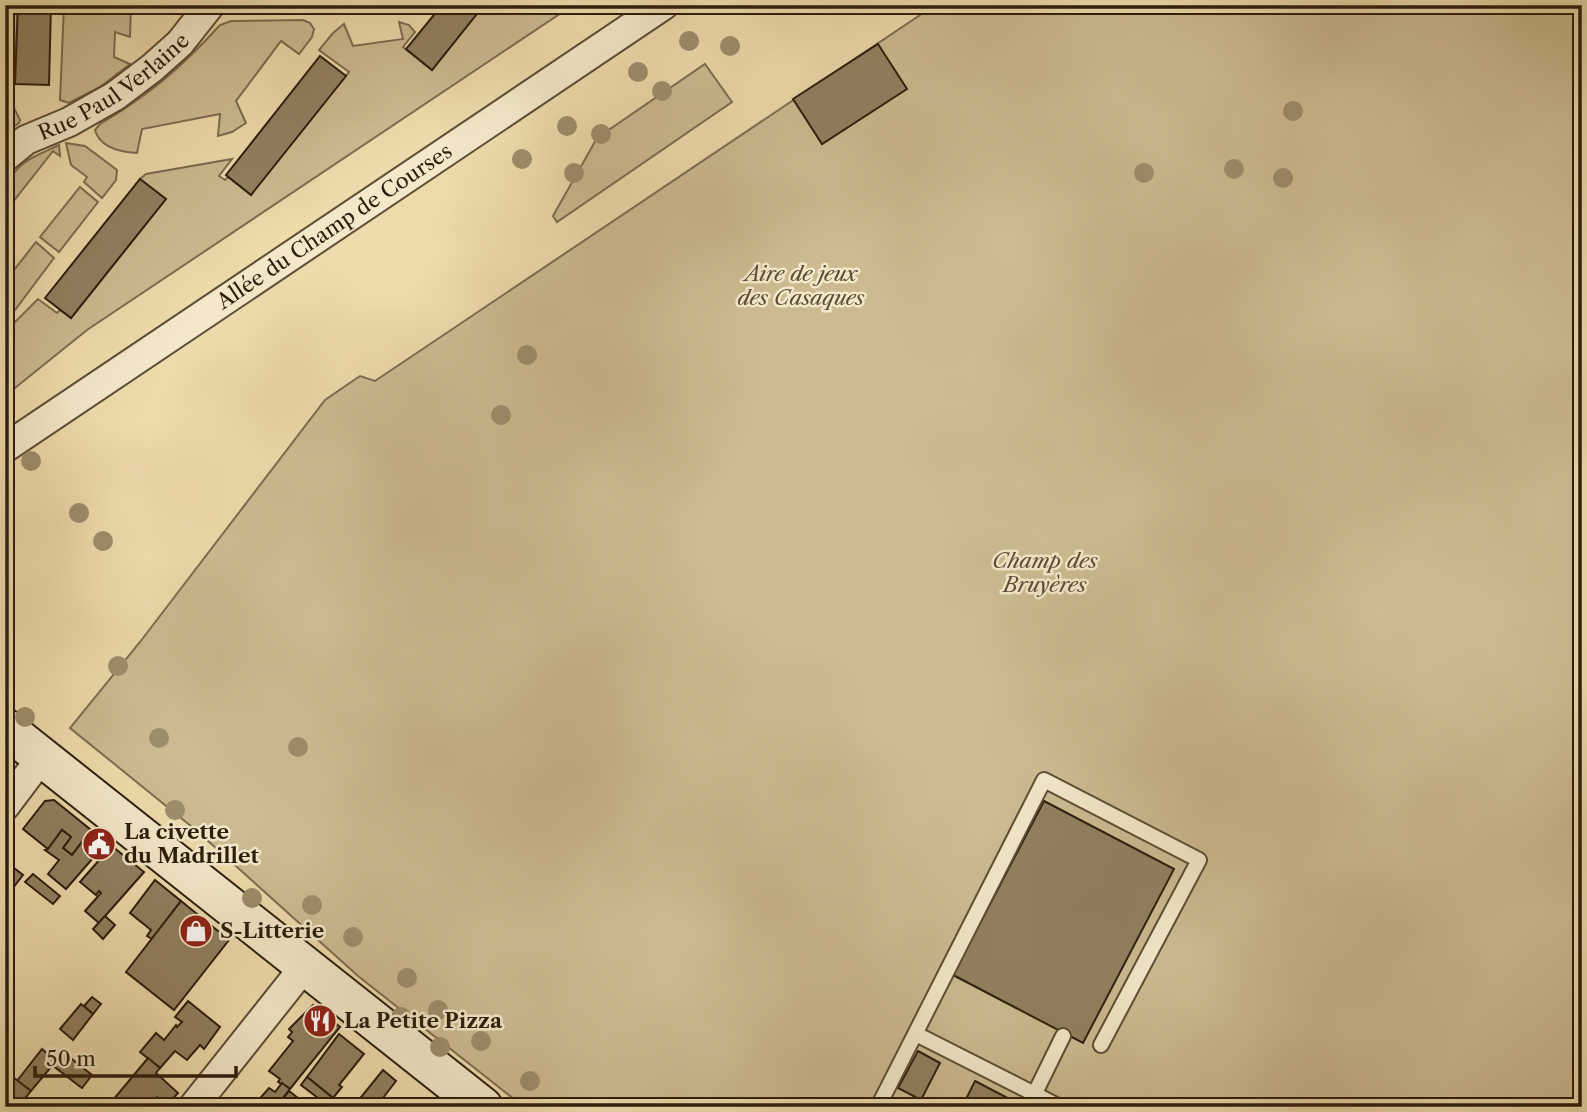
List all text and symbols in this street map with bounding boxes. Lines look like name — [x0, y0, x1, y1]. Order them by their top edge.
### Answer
street label: Rue Paul Verlaine — [34, 29, 194, 145]
street label: Allée du Champ de Courses — [211, 138, 457, 315]
park label: Aire de jeux des Casaques — [738, 261, 865, 310]
park label: Champ des Bruyères — [992, 548, 1098, 597]
place label: La civette du Madrillet — [124, 819, 260, 868]
public building icon: La civette du Madrillet — [80, 825, 118, 863]
shop icon: S-Litterie — [177, 912, 215, 950]
place label: S-Litterie — [220, 918, 324, 943]
restaurant icon: La Petite Pizza — [301, 1002, 339, 1040]
place label: La Petite Pizza — [344, 1008, 503, 1033]
scale bar — [35, 1035, 236, 1079]
text: 50 m — [46, 1046, 96, 1071]

